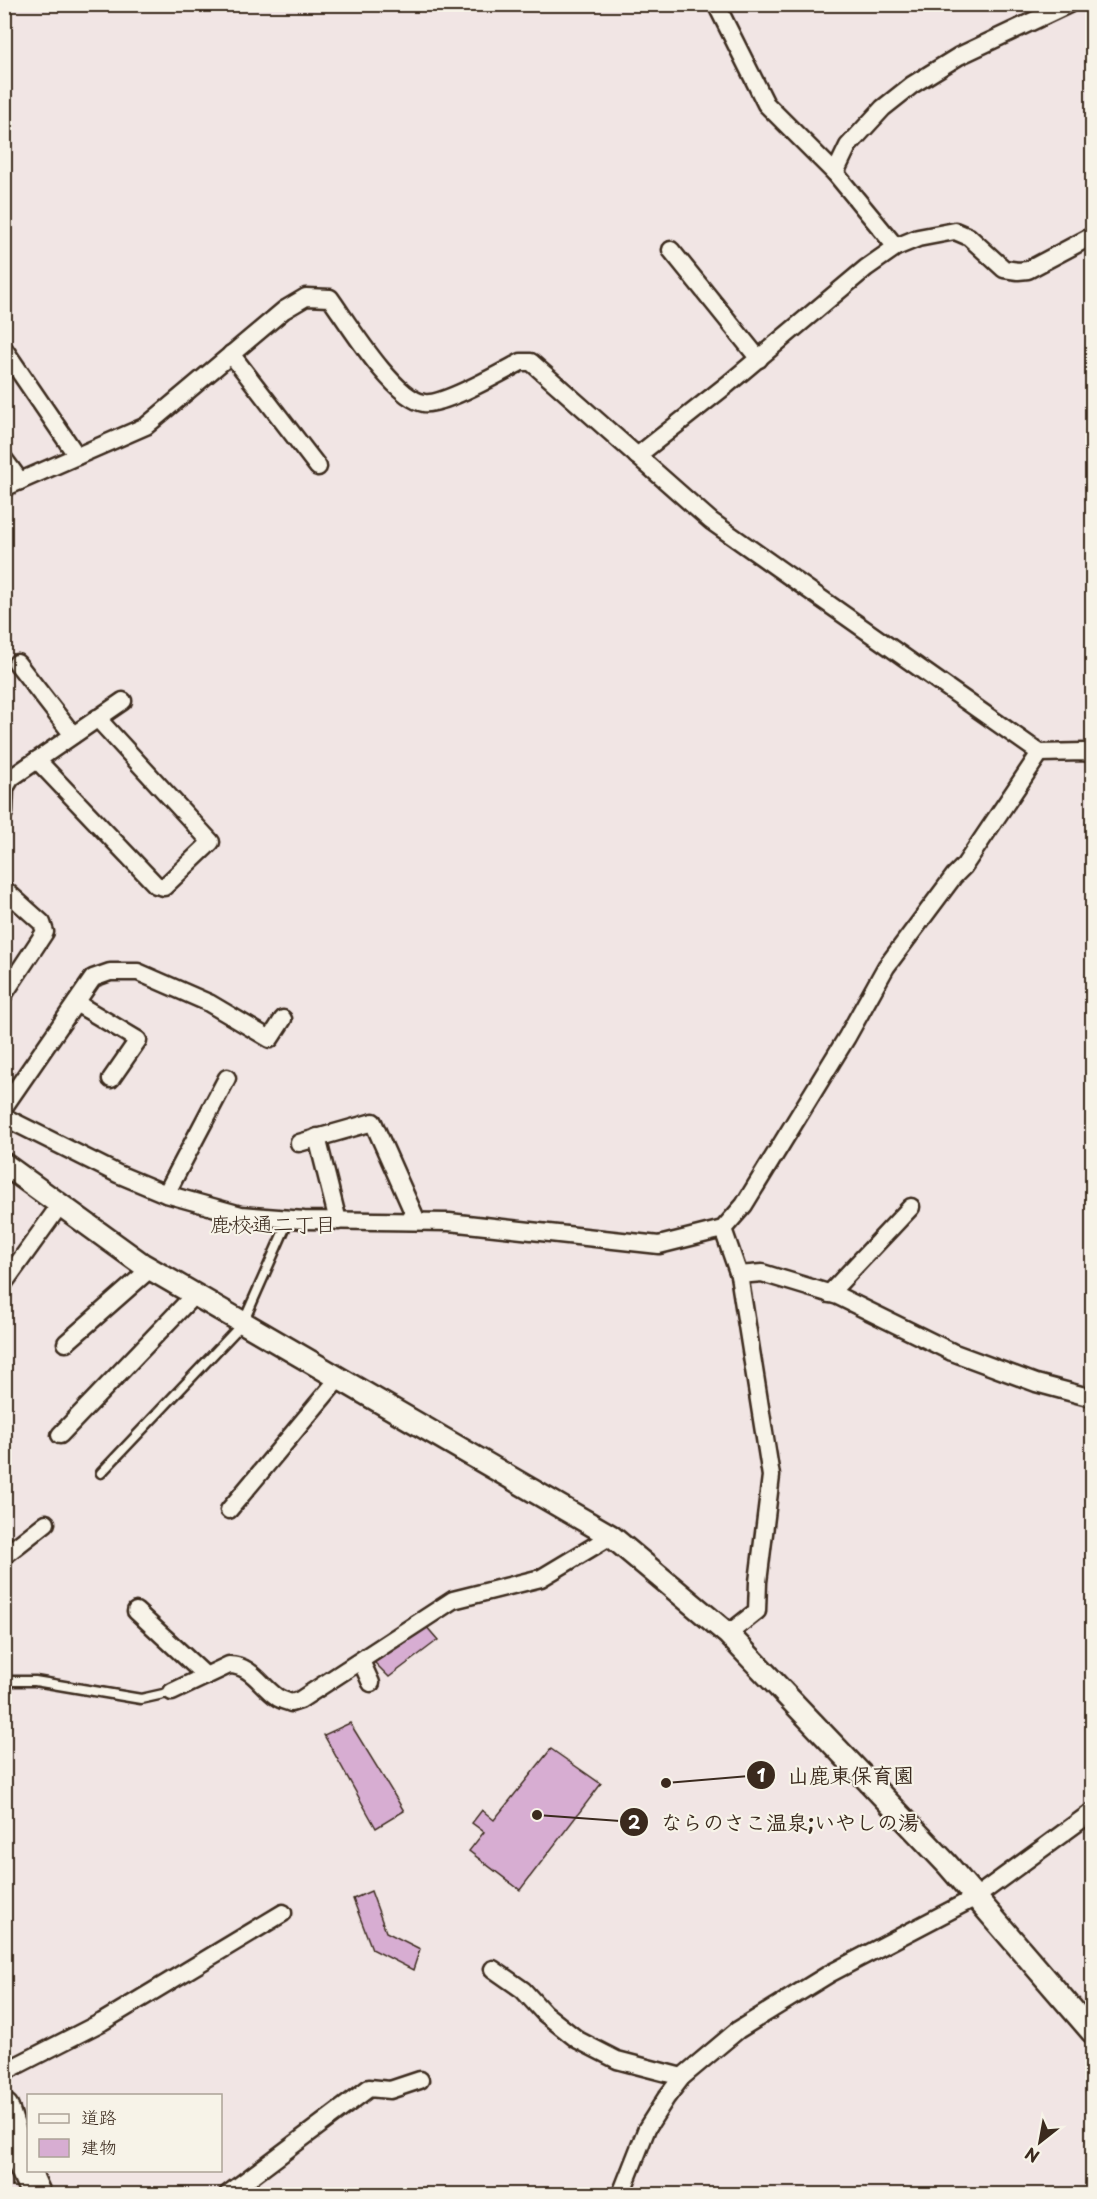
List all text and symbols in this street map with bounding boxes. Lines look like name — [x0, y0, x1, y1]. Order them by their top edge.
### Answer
district label: 鹿校通二丁目 — [210, 1207, 336, 1239]
callout: 山鹿東保育園 — [746, 1756, 926, 1795]
text: 山鹿東保育園 — [788, 1758, 914, 1790]
text: 1 — [757, 1761, 766, 1788]
callout: ならのさこ温泉;いやしの湯 — [619, 1803, 932, 1842]
text: ならのさこ温泉;いやしの湯 — [661, 1805, 919, 1837]
text: 2 — [628, 1808, 641, 1835]
legend — [27, 2094, 222, 2172]
text: 道路 — [81, 2103, 117, 2130]
north arrow — [1010, 2112, 1070, 2172]
text: 建物 — [81, 2133, 117, 2160]
text: N — [1020, 2142, 1043, 2169]

